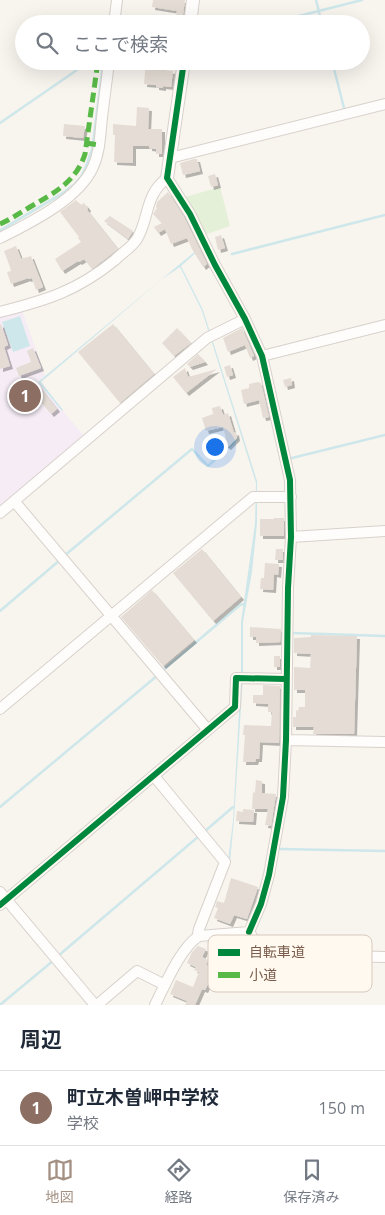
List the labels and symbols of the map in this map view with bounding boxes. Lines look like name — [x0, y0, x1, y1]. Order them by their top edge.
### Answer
pin: 1 — [9, 377, 41, 415]
your location — [202, 434, 228, 460]
legend — [208, 935, 372, 992]
text: 自転車道 — [249, 942, 305, 961]
text: 小道 — [249, 965, 277, 984]

